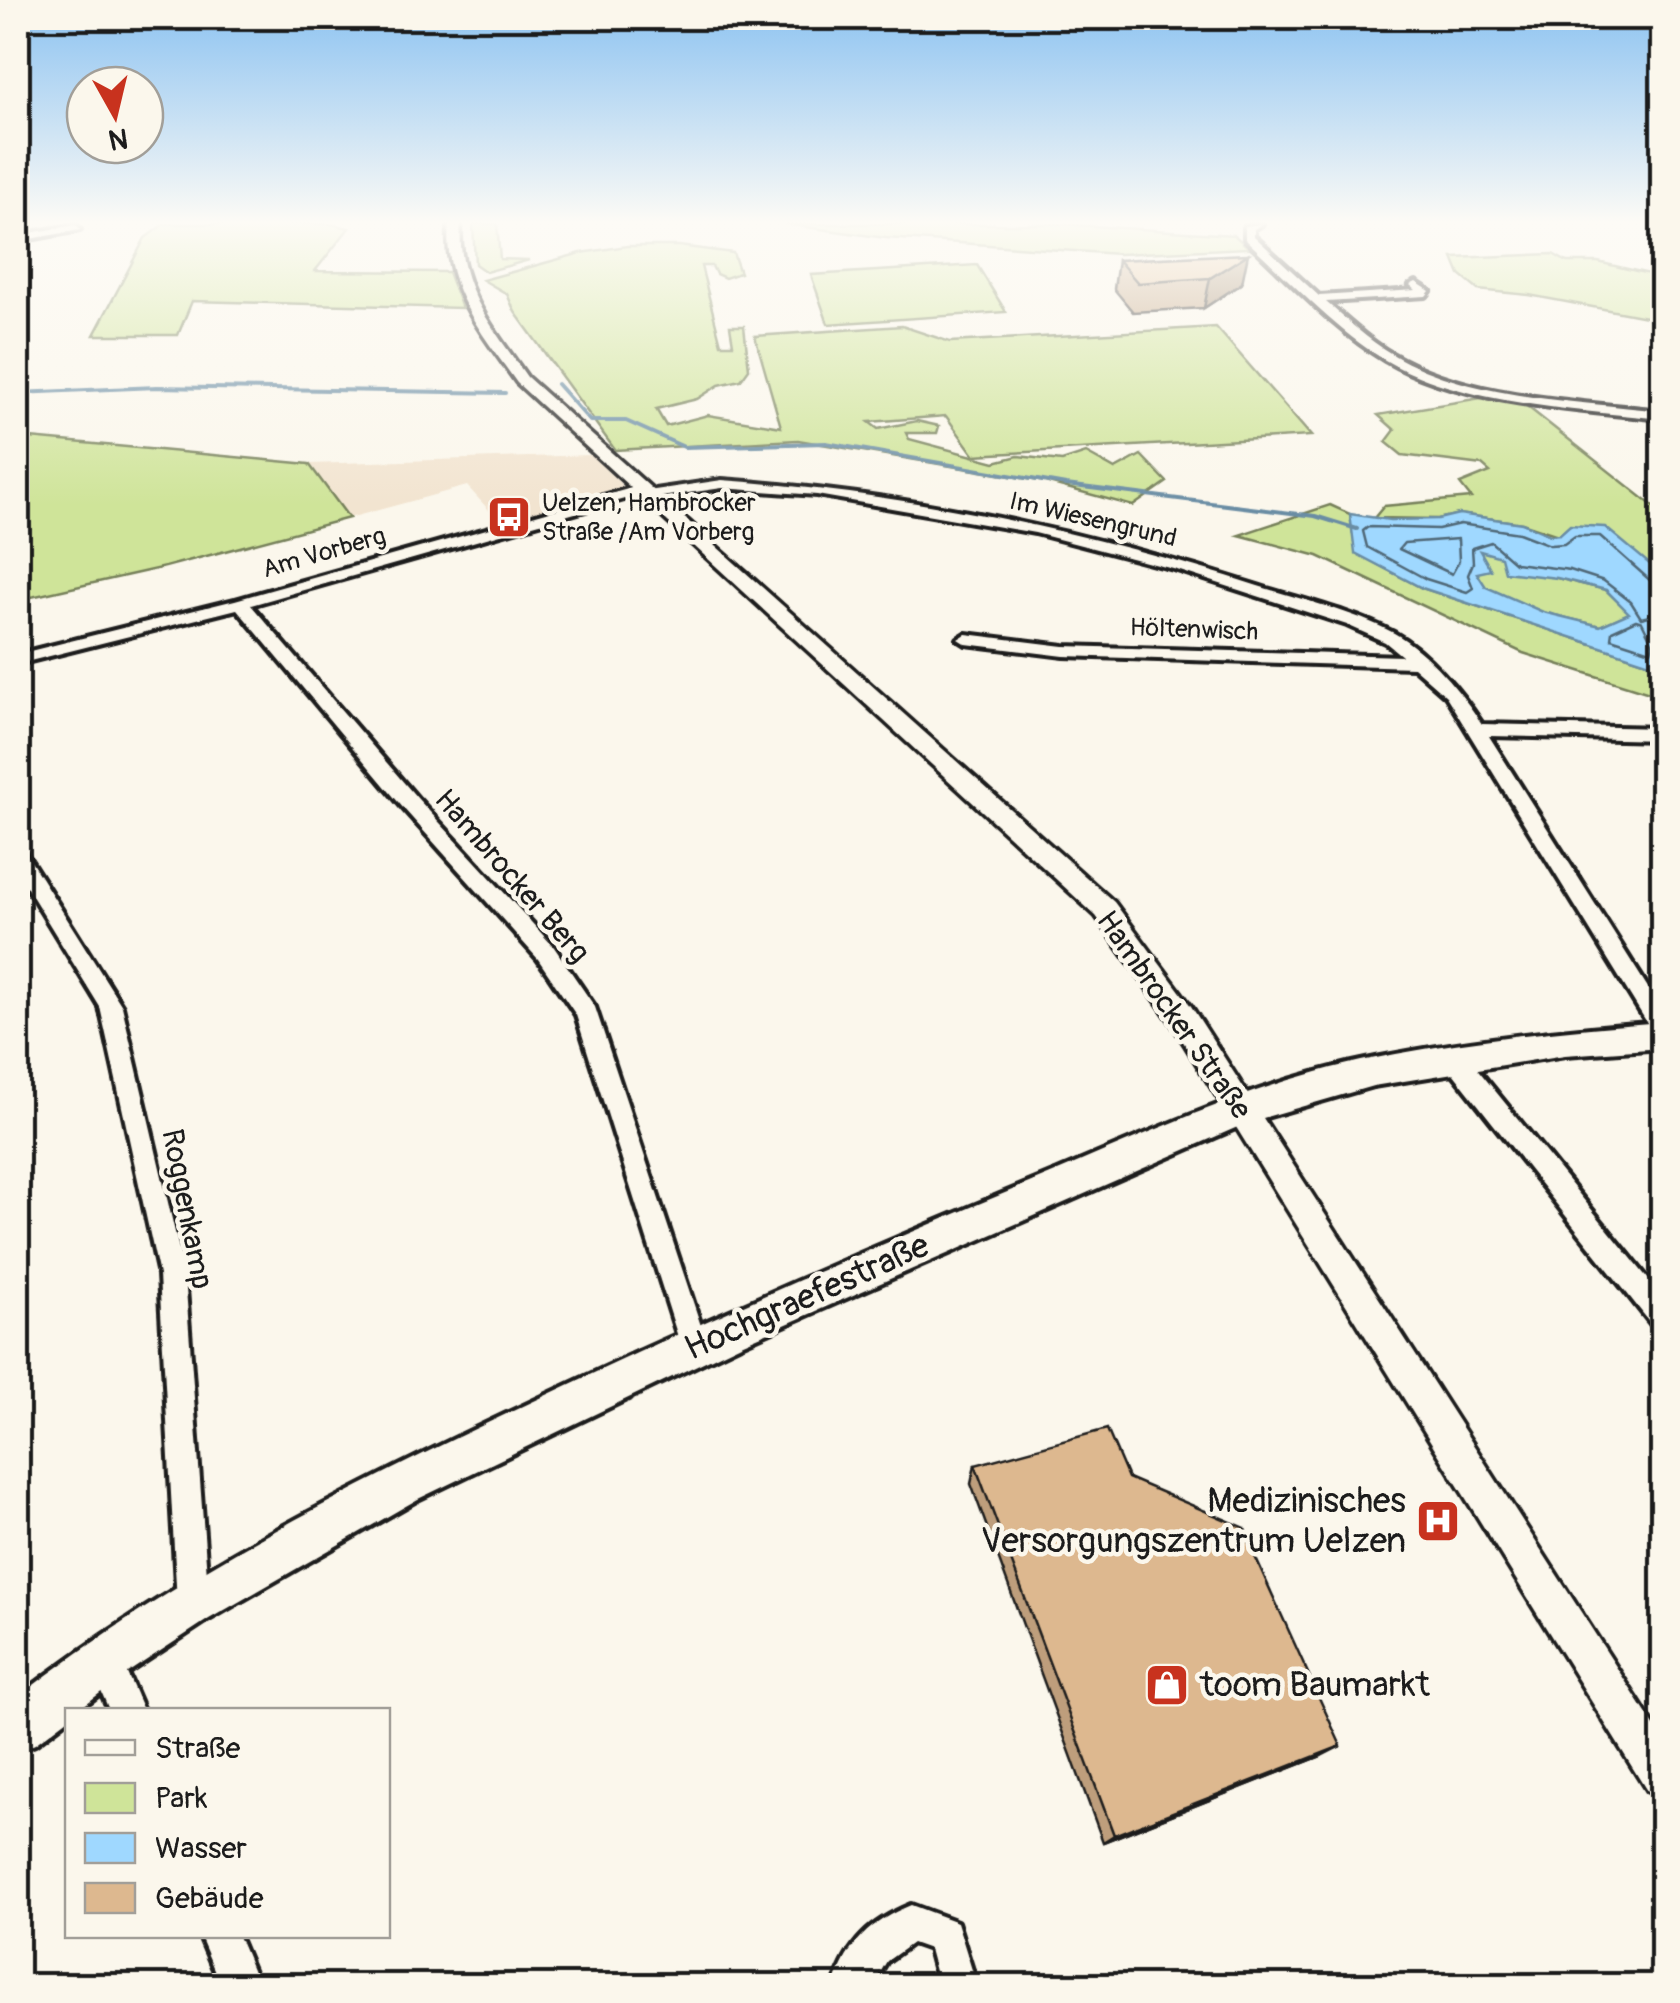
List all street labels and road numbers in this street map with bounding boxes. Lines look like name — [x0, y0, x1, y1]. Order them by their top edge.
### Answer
street label: Im Wiesengrund — [1006, 486, 1180, 554]
street label: Am Vorberg — [259, 521, 389, 585]
street label: Höltenwisch — [1129, 612, 1259, 648]
street label: Hambrocker Berg — [427, 782, 597, 970]
street label: Hambrocker Straße — [1088, 904, 1260, 1126]
street label: Roggenkamp — [153, 1126, 221, 1292]
street label: Hochgraefestraße — [678, 1223, 936, 1371]

